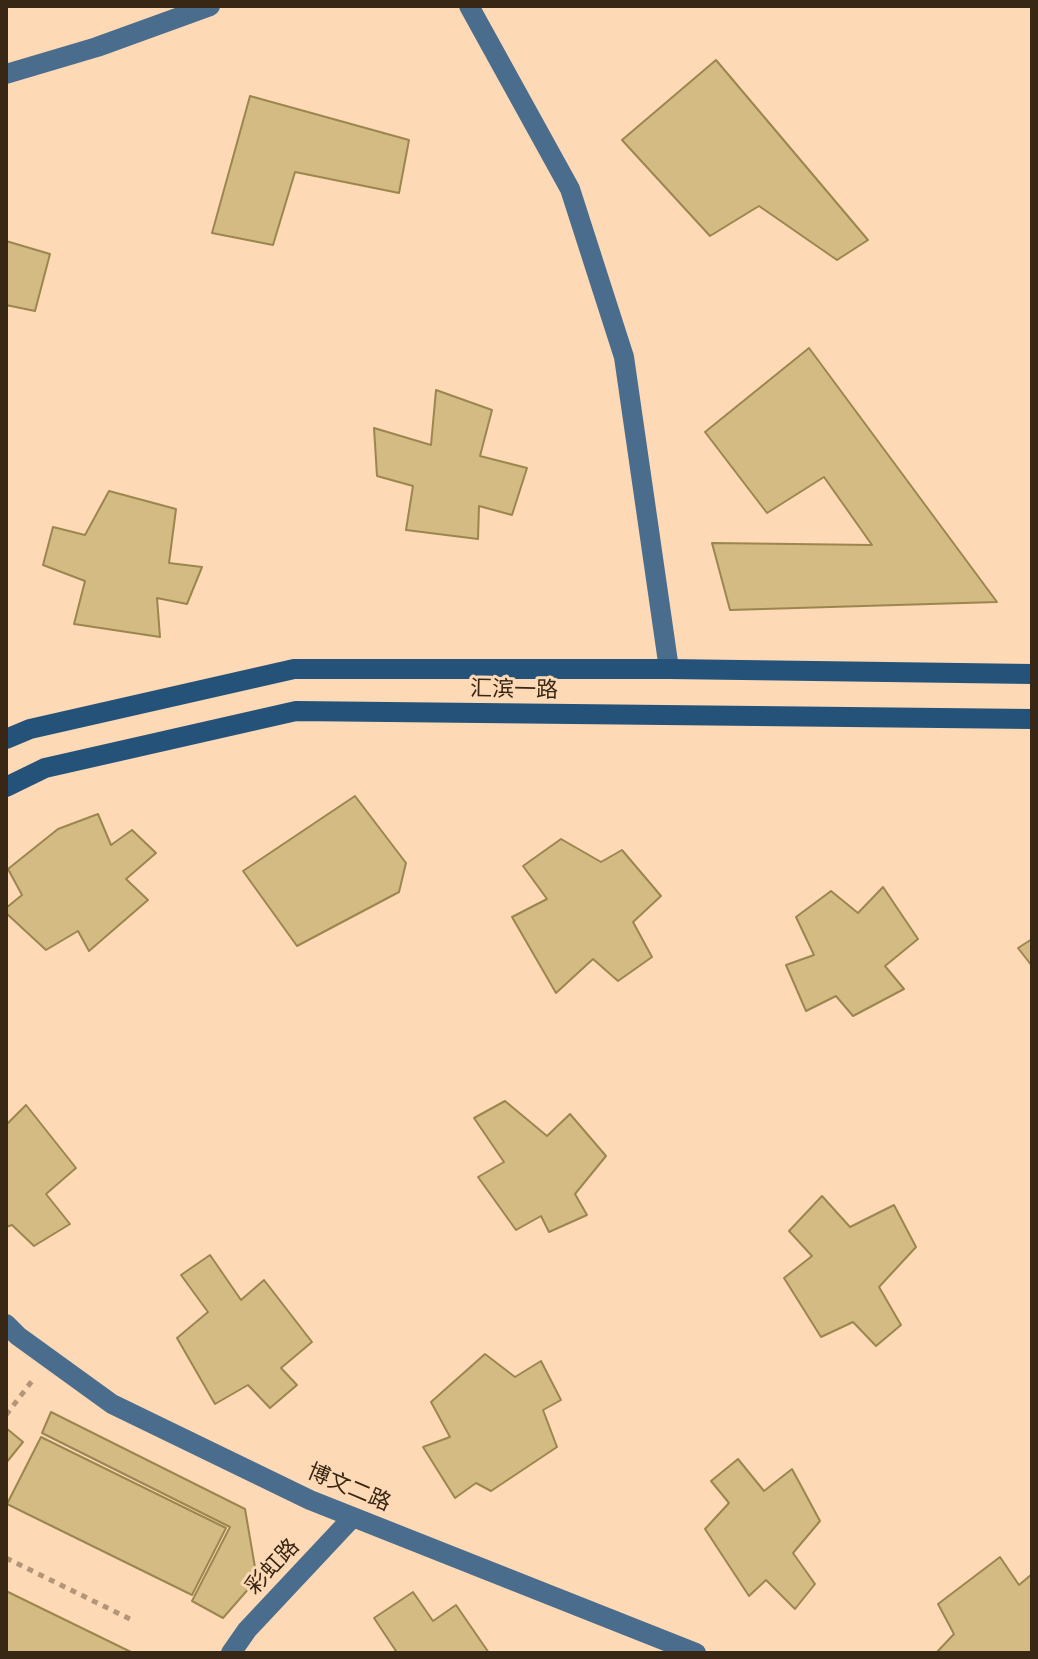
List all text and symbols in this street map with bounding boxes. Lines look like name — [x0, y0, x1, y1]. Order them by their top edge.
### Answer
street label: 汇滨一路 — [470, 676, 558, 704]
street label: 博文二路 — [303, 1459, 395, 1517]
street label: 彩虹路 — [241, 1534, 305, 1600]

